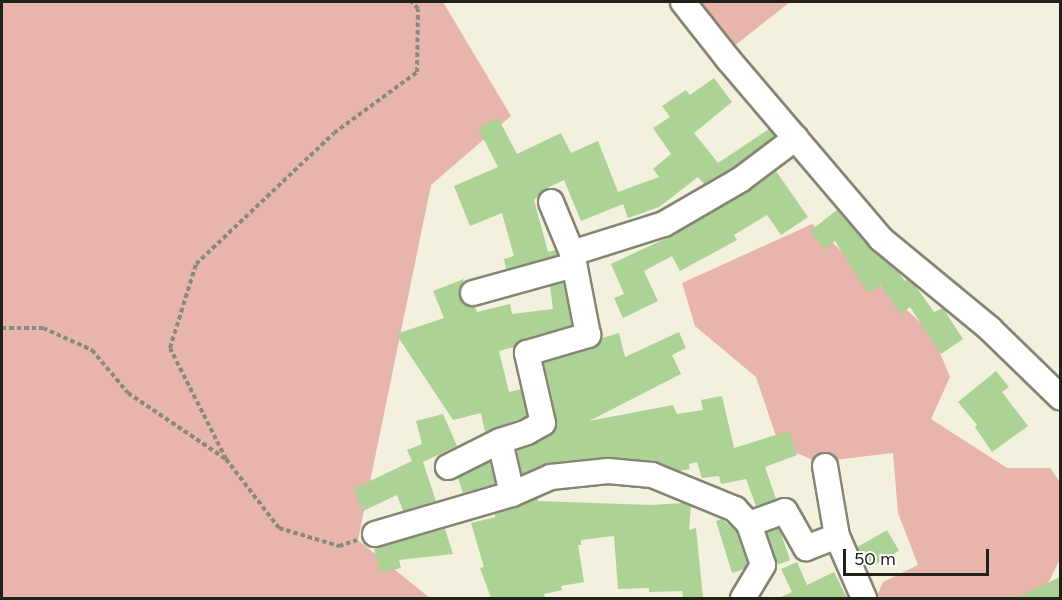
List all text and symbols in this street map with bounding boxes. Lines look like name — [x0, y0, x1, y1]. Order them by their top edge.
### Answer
scale bar — [846, 537, 992, 575]
text: 50 m — [854, 548, 896, 570]

